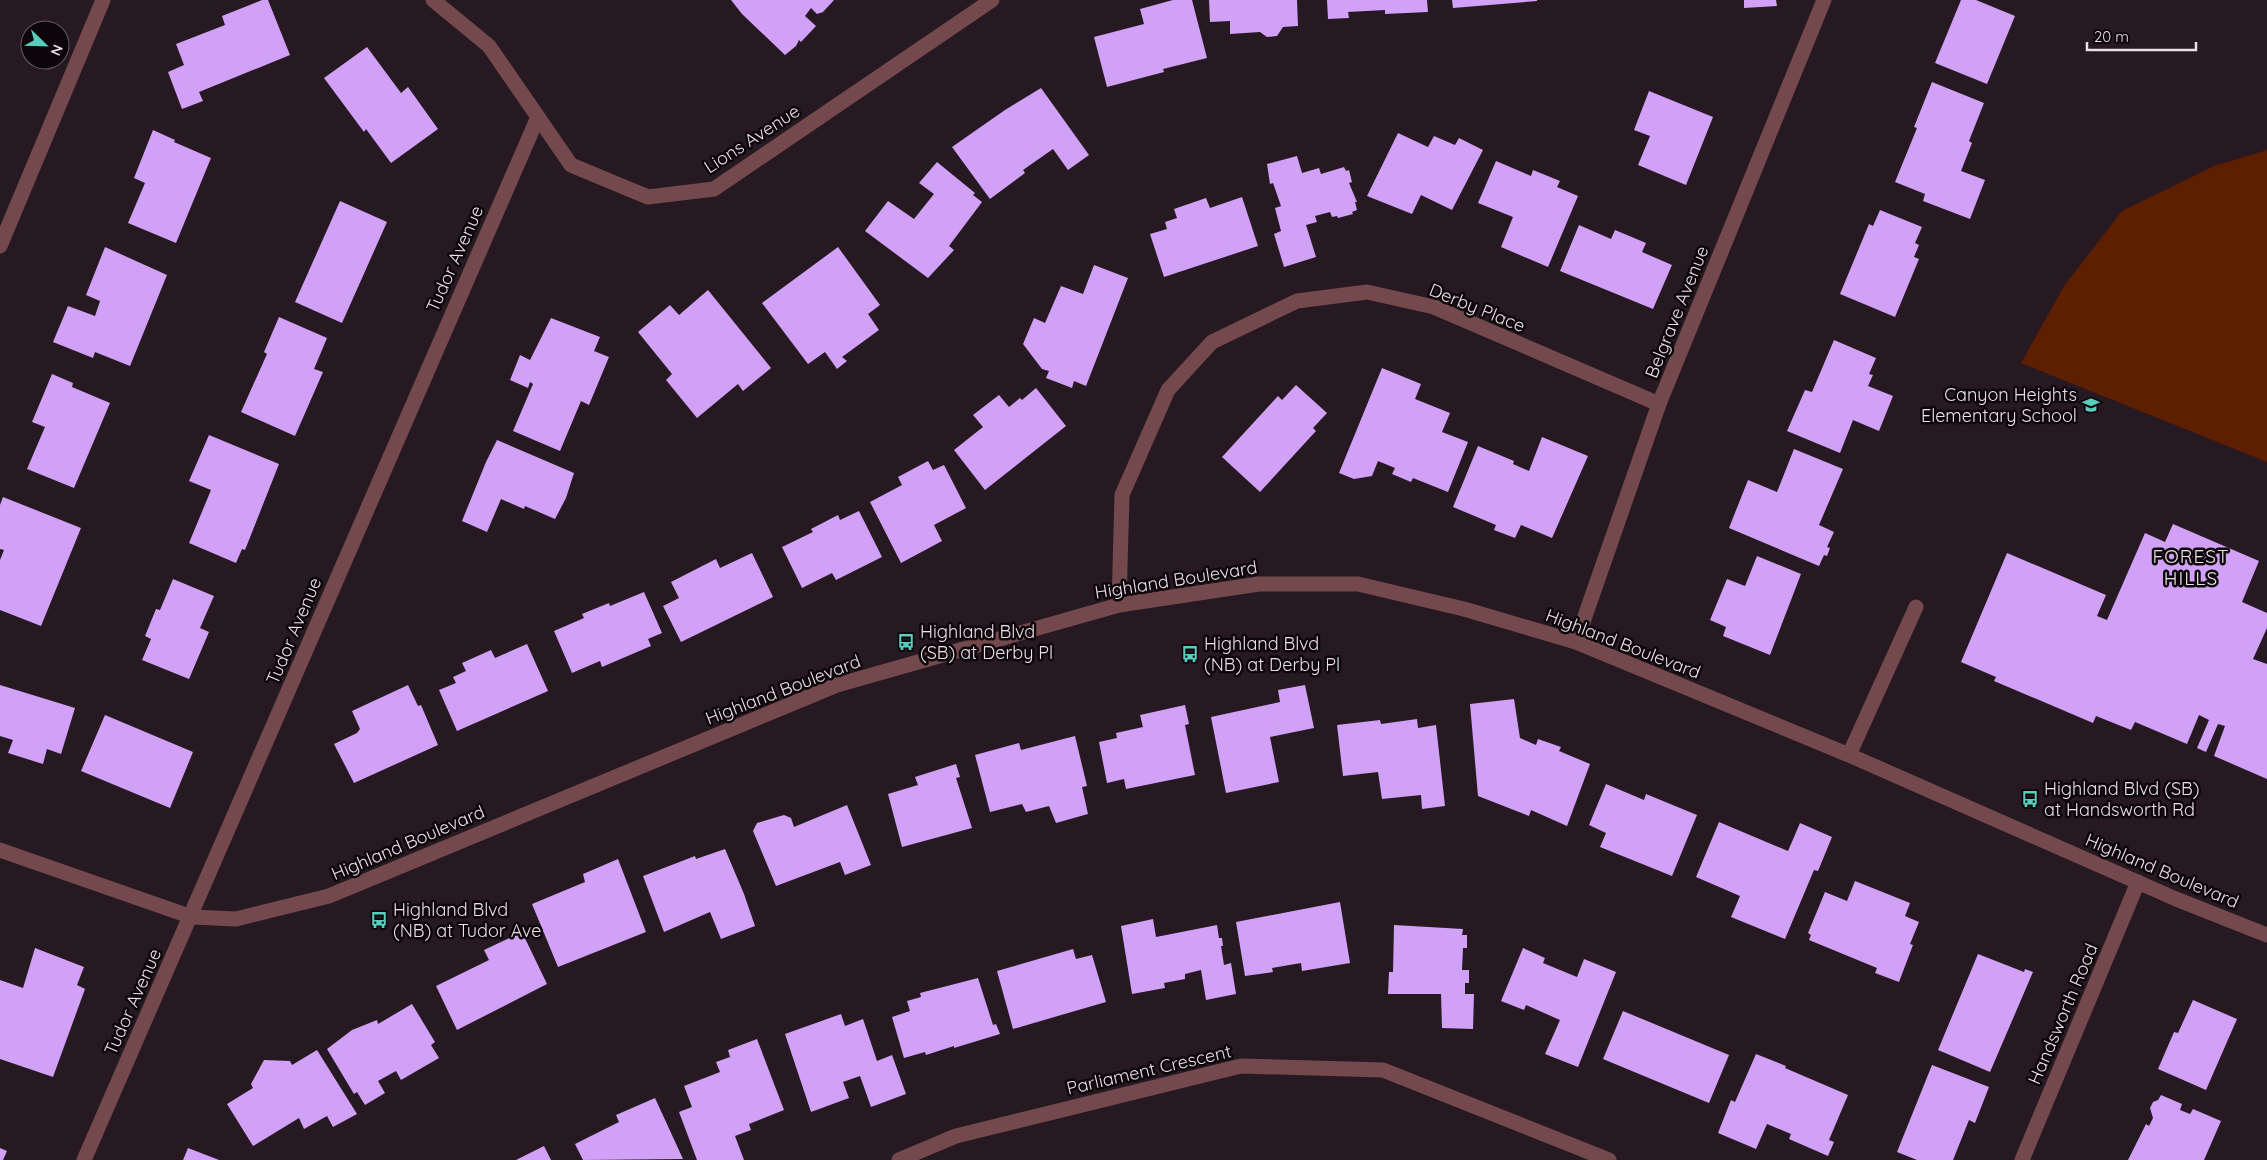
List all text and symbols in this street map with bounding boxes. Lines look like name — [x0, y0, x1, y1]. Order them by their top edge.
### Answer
north arrow — [20, 20, 70, 70]
scale bar — [2087, 20, 2196, 52]
text: 20 m — [2094, 27, 2129, 46]
text: N — [47, 42, 67, 58]
street label: Lions Avenue — [699, 99, 804, 178]
street label: Tudor Avenue — [421, 202, 488, 316]
street label: Belgrave Avenue — [1640, 242, 1714, 381]
street label: Derby Place — [1426, 278, 1529, 337]
place label: Canyon Heights Elementary School — [1921, 383, 2077, 427]
school or university icon: Canyon Heights Elementary School — [2081, 395, 2101, 415]
district label: FOREST HILLS — [2153, 544, 2229, 590]
street label: Highland Boulevard — [1093, 555, 1259, 604]
street label: Tudor Avenue — [261, 574, 326, 688]
street label: Highland Boulevard — [1542, 603, 1704, 684]
place label: Highland Blvd (SB) at Derby Pl — [920, 620, 1053, 664]
bus stop icon: Highland Blvd (SB) at Derby Pl — [896, 632, 916, 652]
place label: Highland Blvd (NB) at Derby Pl — [1204, 632, 1340, 676]
bus stop icon: Highland Blvd (NB) at Derby Pl — [1180, 644, 1200, 664]
street label: Highland Boulevard — [702, 649, 864, 730]
place label: Highland Blvd (SB) at Handsworth Rd — [2044, 777, 2199, 821]
bus stop icon: Highland Blvd (SB) at Handsworth Rd — [2020, 789, 2040, 809]
street label: Highland Boulevard — [328, 800, 488, 885]
street label: Highland Boulevard — [2082, 828, 2242, 913]
place label: Highland Blvd (NB) at Tudor Ave — [393, 898, 541, 942]
bus stop icon: Highland Blvd (NB) at Tudor Ave — [369, 910, 389, 930]
street label: Handsworth Road — [2022, 940, 2103, 1088]
street label: Tudor Avenue — [99, 945, 166, 1059]
street label: Parliament Crescent — [1064, 1039, 1233, 1100]

